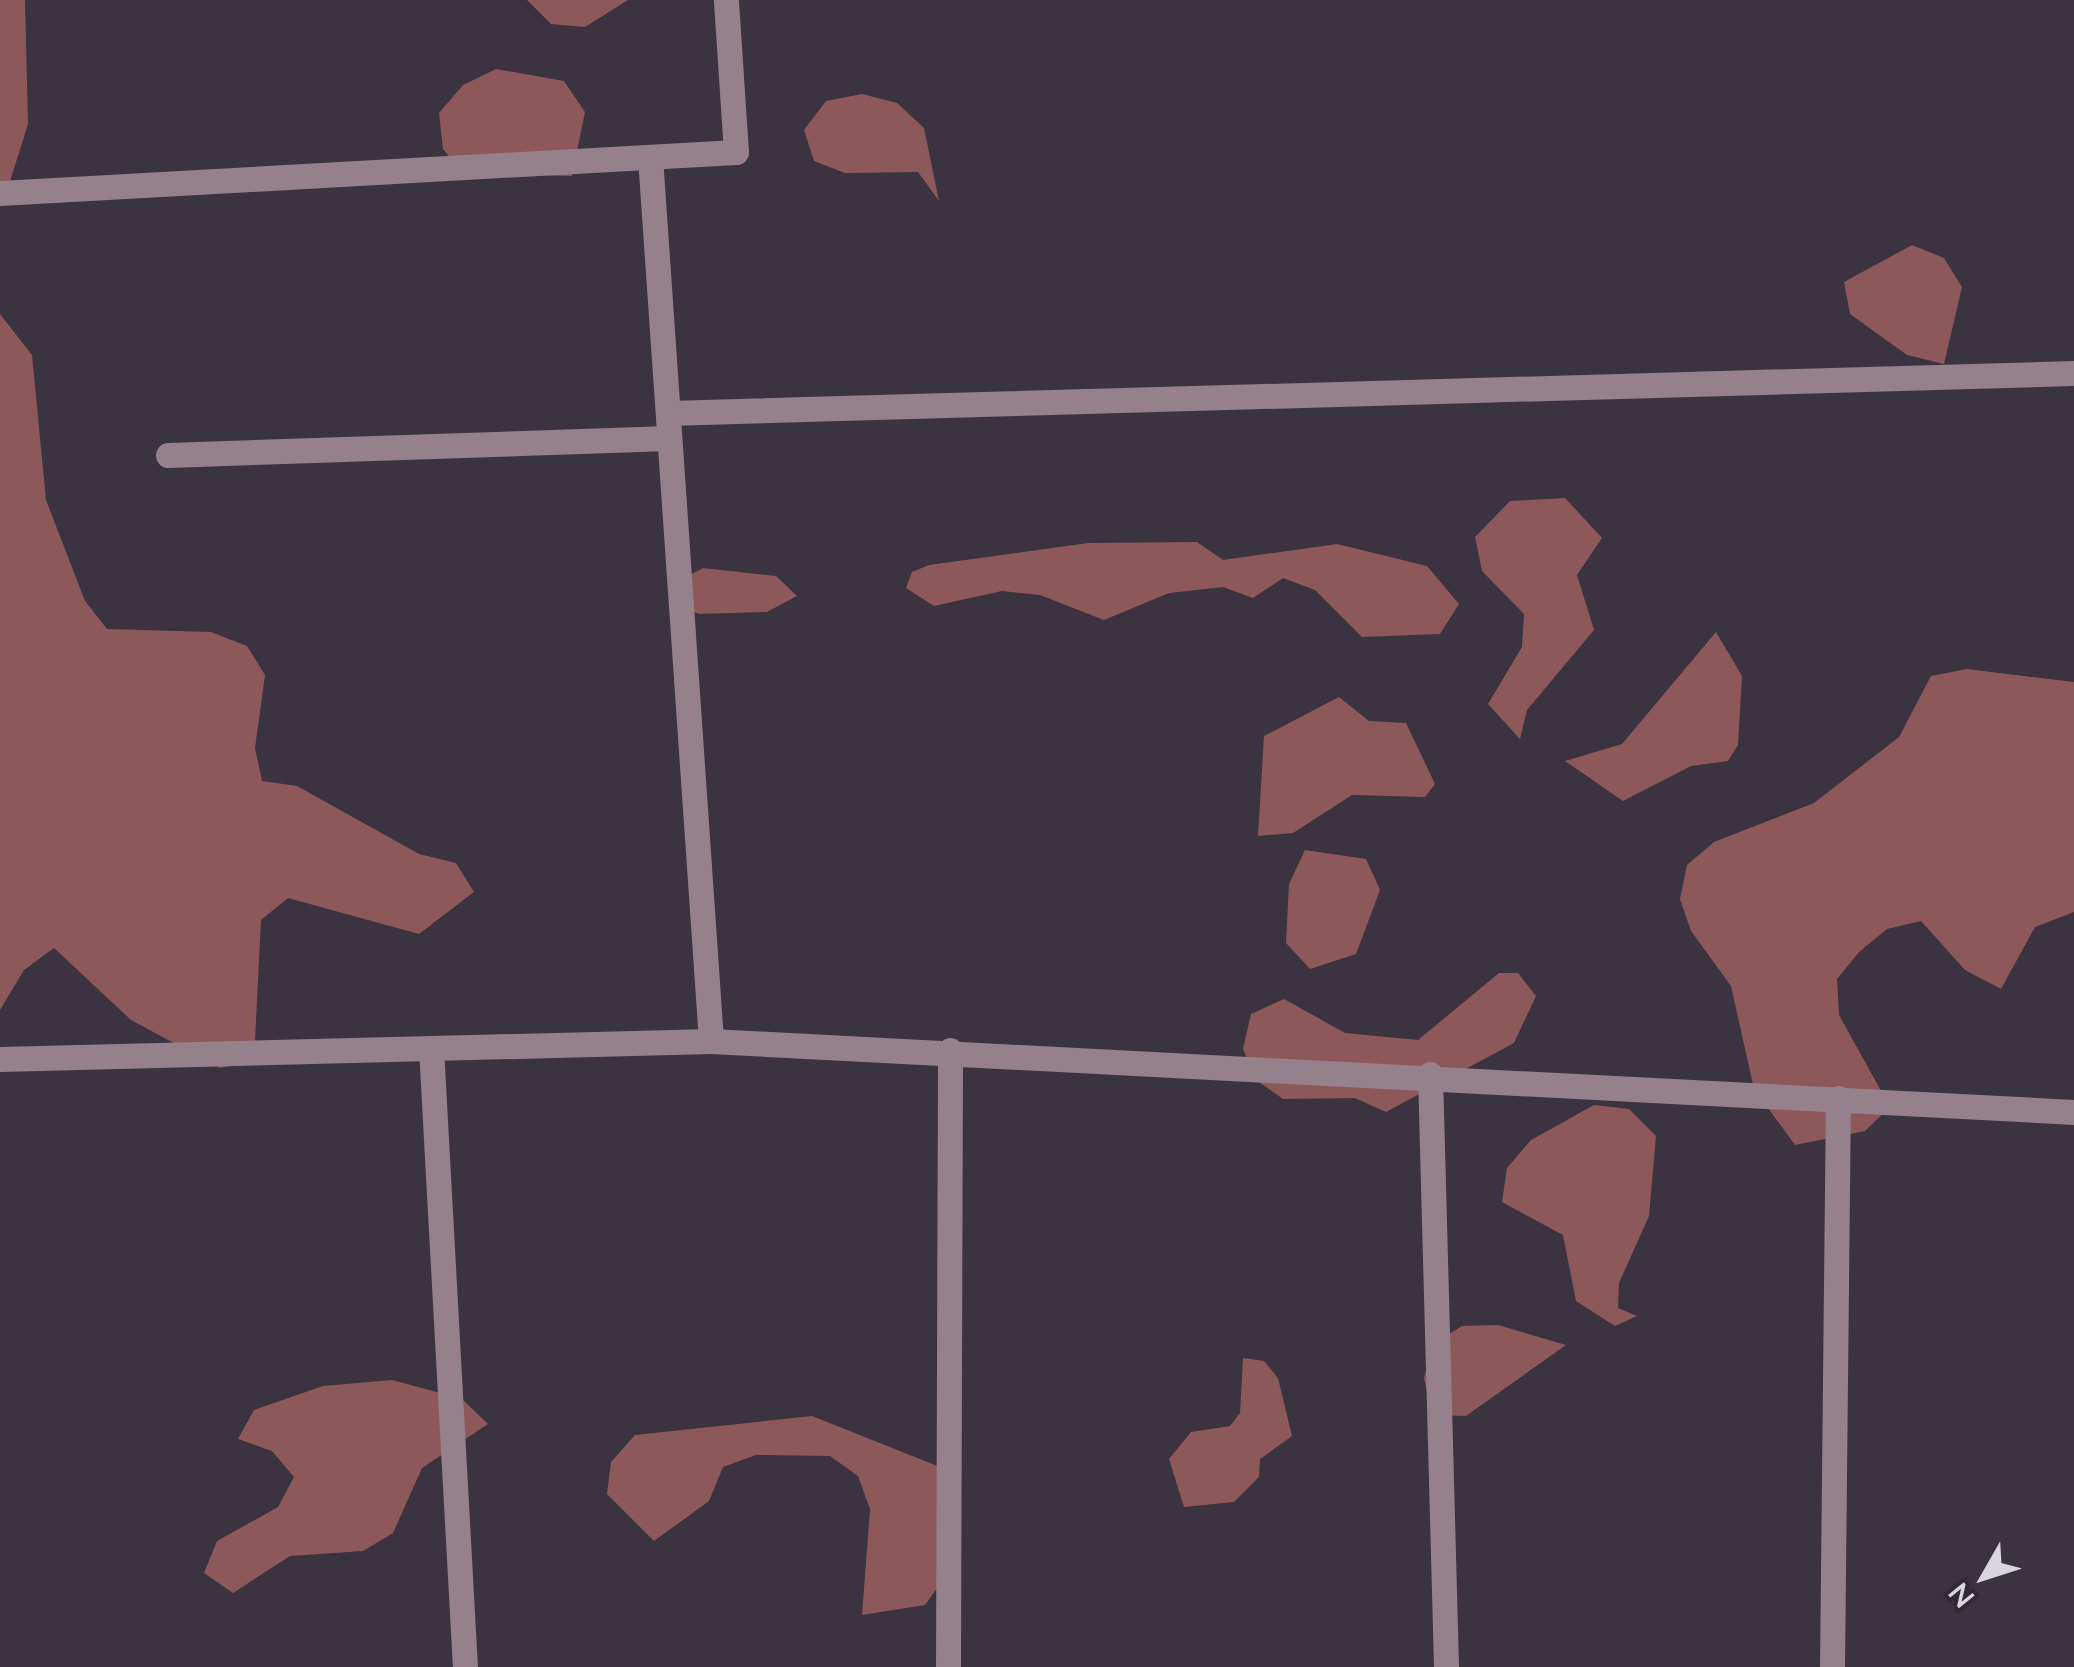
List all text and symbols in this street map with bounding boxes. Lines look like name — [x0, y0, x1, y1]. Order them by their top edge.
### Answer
north arrow — [1934, 1527, 2034, 1627]
text: N — [1941, 1577, 1981, 1615]

